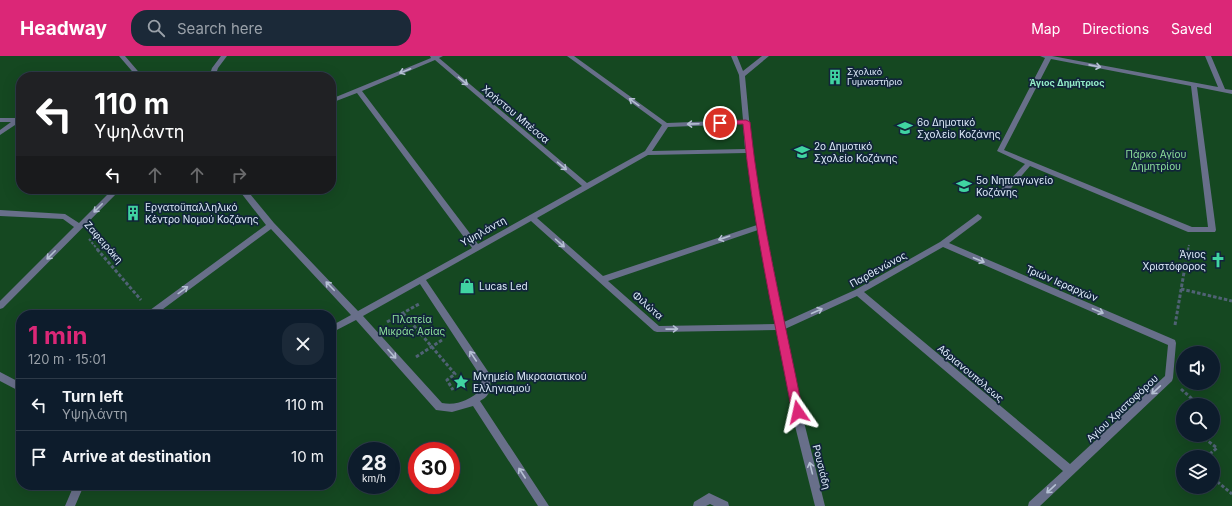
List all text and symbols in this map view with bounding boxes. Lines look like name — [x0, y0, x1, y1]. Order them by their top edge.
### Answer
search box — [131, 10, 411, 46]
text: Headway — [20, 17, 107, 40]
icon: search — [145, 17, 167, 39]
text: Search here — [177, 19, 263, 38]
text: Map — [1031, 20, 1060, 37]
text: Directions — [1082, 20, 1149, 37]
text: Saved — [1171, 20, 1212, 37]
one-way arrow — [1088, 62, 1101, 70]
place label: Σχολικό Γυμναστήριο — [847, 66, 902, 87]
one-way arrow — [399, 67, 411, 75]
building icon: Σχολικό Γυμναστήριο — [826, 68, 844, 86]
one-way arrow — [458, 77, 468, 86]
district label: Άγιος Δημήτριος — [1030, 77, 1104, 88]
street label: Χρήστου Μπέσσα — [479, 82, 552, 147]
text: 110 m — [94, 87, 169, 121]
icon: left — [28, 88, 80, 140]
one-way arrow — [629, 98, 640, 106]
pin — [703, 106, 737, 140]
icon: arrive — [709, 112, 731, 134]
place label: 6ο Δημοτικό Σχολείο Κοζάνης — [917, 116, 1001, 141]
school or university icon: 6ο Δημοτικό Σχολείο Κοζάνης — [896, 119, 914, 137]
one-way arrow — [687, 120, 700, 127]
text: Υψηλάντη — [94, 121, 185, 142]
place label: 2ο Δημοτικό Σχολείο Κοζάνης — [814, 140, 898, 165]
school or university icon: 2ο Δημοτικό Σχολείο Κοζάνης — [793, 143, 811, 161]
park label: Πάρκο Αγίου Δημητρίου — [1126, 148, 1187, 173]
one-way arrow — [556, 161, 567, 170]
icon: left — [102, 164, 124, 186]
icon: ahead — [144, 164, 166, 186]
icon: ahead — [186, 164, 208, 186]
icon: right — [228, 164, 250, 186]
place label: 5ο Νηπιαγωγείο Κοζάνης — [976, 174, 1053, 199]
school or university icon: 5ο Νηπιαγωγείο Κοζάνης — [955, 177, 973, 195]
place label: Εργατοϋπαλληλικό Κέντρο Νομού Κοζάνης — [145, 201, 259, 226]
one-way arrow — [93, 203, 103, 213]
building icon: Εργατοϋπαλληλικό Κέντρο Νομού Κοζάνης — [124, 204, 142, 222]
street label: Υψηλάντη — [458, 214, 508, 249]
street label: Ζαφειράκη — [82, 218, 126, 266]
one-way arrow — [719, 235, 731, 243]
one-way arrow — [555, 239, 565, 248]
street label: Παρθενώνος — [848, 248, 909, 290]
place label: Άγιος Χριστόφορος — [1142, 248, 1206, 272]
one-way arrow — [46, 250, 56, 260]
church icon: Άγιος Χριστόφορος — [1209, 251, 1227, 269]
one-way arrow — [972, 256, 984, 264]
street label: Τριών Ιεραρχών — [1024, 262, 1100, 304]
shop icon: Lucas Led — [458, 277, 476, 295]
place label: Lucas Led — [479, 280, 528, 292]
one-way arrow — [325, 281, 335, 291]
one-way arrow — [178, 286, 189, 294]
street label: Φιλώτα — [630, 288, 666, 322]
one-way arrow — [810, 307, 822, 314]
one-way arrow — [1091, 308, 1103, 315]
park label: Πλατεία Μικράς Ασίας — [379, 313, 446, 337]
text: 1 min — [28, 321, 87, 350]
button: close — [282, 323, 324, 365]
one-way arrow — [665, 325, 678, 332]
street label: Αδριανουπόλεως — [935, 342, 1007, 404]
map controls — [1176, 346, 1220, 494]
button: sound — [1176, 346, 1220, 390]
one-way arrow — [388, 349, 397, 359]
text: 120 m · 15:01 — [28, 351, 106, 367]
one-way arrow — [469, 351, 477, 362]
place label: Μνημείο Μικρασιατικού Ελληνισμού — [473, 370, 587, 395]
street label: Αγίου Χριστοφόρου — [1084, 372, 1160, 444]
place icon: Μνημείο Μικρασιατικού Ελληνισμού — [452, 373, 470, 391]
one-way arrow — [1151, 386, 1161, 395]
text: Turn left — [62, 387, 123, 406]
position arrow — [777, 391, 819, 433]
icon: left — [28, 394, 50, 416]
text: 110 m — [285, 395, 324, 414]
button: search — [1176, 398, 1220, 442]
text: Υψηλάντη — [62, 406, 127, 422]
speed limit sign: 30 — [408, 442, 460, 494]
street label: Ρουσιάδη — [810, 443, 833, 491]
icon: arrive — [28, 446, 50, 468]
text: Arrive at destination — [62, 447, 211, 466]
text: 10 m — [291, 447, 324, 466]
button: layers — [1176, 450, 1220, 494]
text: 28 — [361, 451, 387, 475]
one-way arrow — [806, 462, 814, 475]
one-way arrow — [518, 468, 527, 479]
text: km/h — [362, 472, 386, 484]
one-way arrow — [1046, 484, 1056, 494]

